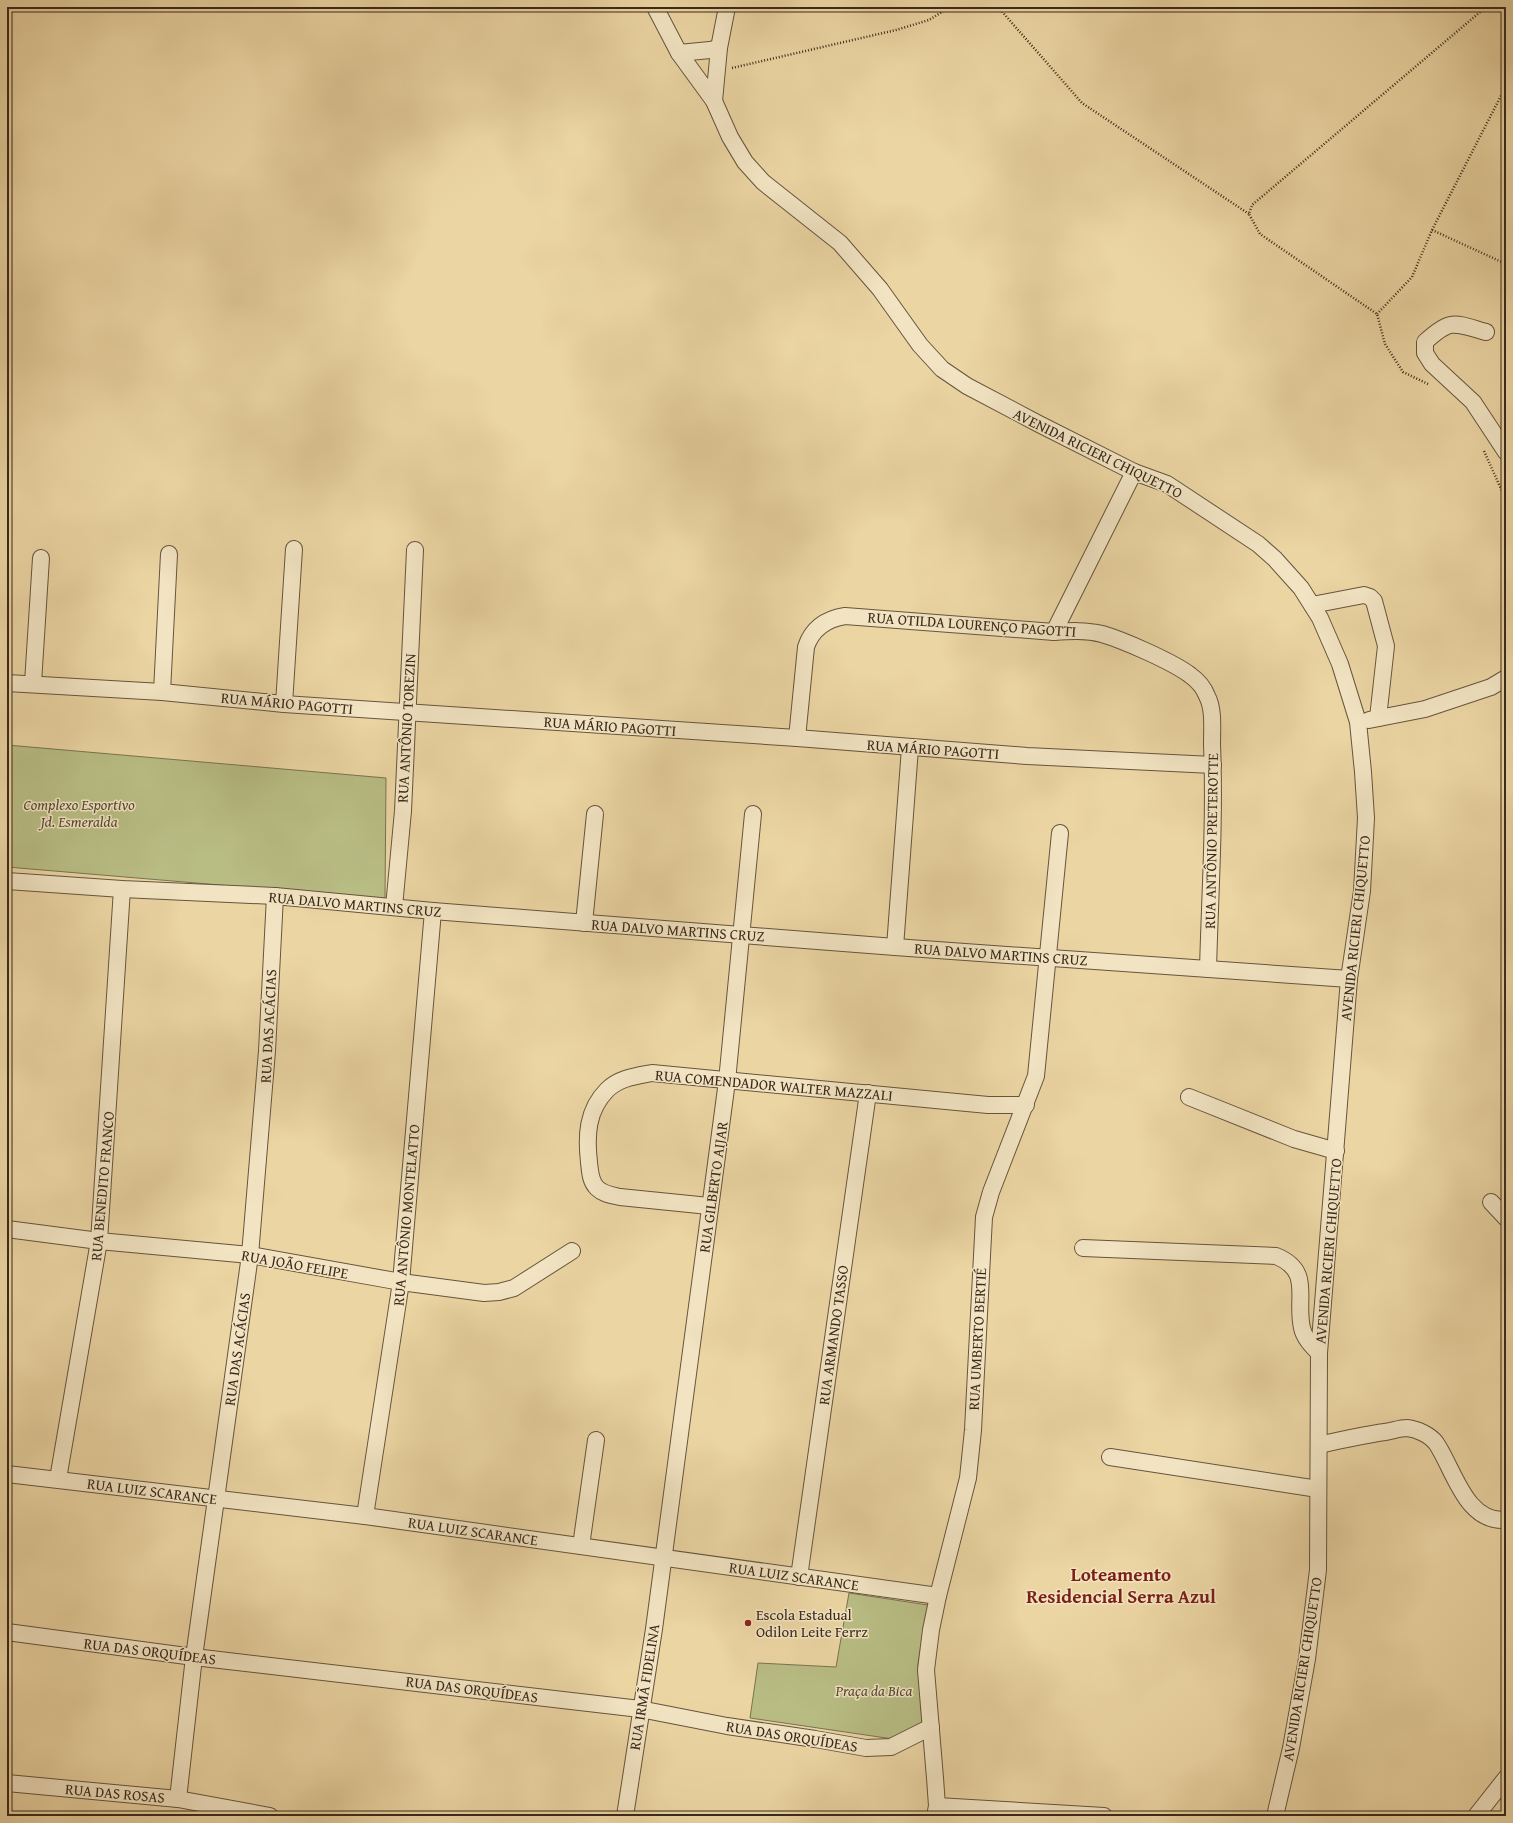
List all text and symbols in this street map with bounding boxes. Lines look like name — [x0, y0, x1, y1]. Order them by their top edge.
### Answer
street label: AVENIDA RICIERI CHIQUETTO — [1010, 403, 1186, 503]
street label: RUA OTILDA LOURENÇO PAGOTTI — [867, 606, 1077, 642]
street label: RUA ANTÔNIO TOREZIN — [392, 653, 420, 803]
street label: RUA MÁRIO PAGOTTI — [220, 687, 354, 719]
street label: RUA MÁRIO PAGOTTI — [543, 711, 677, 741]
street label: RUA MÁRIO PAGOTTI — [866, 734, 1000, 764]
street label: RUA ANTÔNIO PRETEROTTE — [1199, 752, 1223, 929]
park label: Complexo Esportivo Jd. Esmeralda — [23, 794, 135, 832]
street label: AVENIDA RICIERI CHIQUETTO — [1335, 834, 1375, 1022]
street label: RUA DALVO MARTINS CRUZ — [268, 886, 442, 922]
street label: RUA DALVO MARTINS CRUZ — [591, 913, 765, 947]
street label: RUA DALVO MARTINS CRUZ — [914, 937, 1088, 971]
street label: RUA DAS ACÁCIAS — [255, 969, 281, 1083]
street label: RUA COMENDADOR WALTER MAZZALI — [654, 1064, 894, 1106]
street label: RUA BENEDITO FRANCO — [85, 1110, 119, 1262]
street label: RUA GILBERTO AIJAR — [693, 1120, 733, 1254]
street label: RUA ANTÔNIO MONTELATTO — [388, 1123, 424, 1307]
street label: AVENIDA RICIERI CHIQUETTO — [1309, 1157, 1347, 1345]
street label: RUA JOÃO FELIPE — [240, 1244, 350, 1284]
street label: RUA ARMANDO TASSO — [813, 1264, 853, 1406]
street label: RUA UMBERTO BERTIÉ — [963, 1267, 991, 1411]
street label: RUA DAS ACÁCIAS — [219, 1291, 255, 1407]
street label: RUA LUIZ SCARANCE — [86, 1473, 219, 1509]
street label: RUA LUIZ SCARANCE — [407, 1512, 540, 1551]
street label: RUA LUIZ SCARANCE — [728, 1557, 861, 1596]
district label: Loteamento Residencial Serra Azul — [1026, 1560, 1216, 1610]
street label: AVENIDA RICIERI CHIQUETTO — [1277, 1575, 1327, 1763]
place label: Escola Estadual Odilon Leite Ferrz — [756, 1604, 868, 1642]
marker: Escola Estadual Odilon Leite Ferrz — [743, 1618, 753, 1628]
street label: RUA IRMÃ FIDELINA — [624, 1622, 664, 1752]
street label: RUA DAS ORQUÍDEAS — [83, 1632, 217, 1670]
street label: RUA DAS ORQUÍDEAS — [405, 1670, 539, 1708]
park label: Praça da Bica — [835, 1680, 912, 1701]
street label: RUA DAS ORQUÍDEAS — [725, 1715, 859, 1757]
street label: RUA DAS ROSAS — [64, 1778, 166, 1808]

